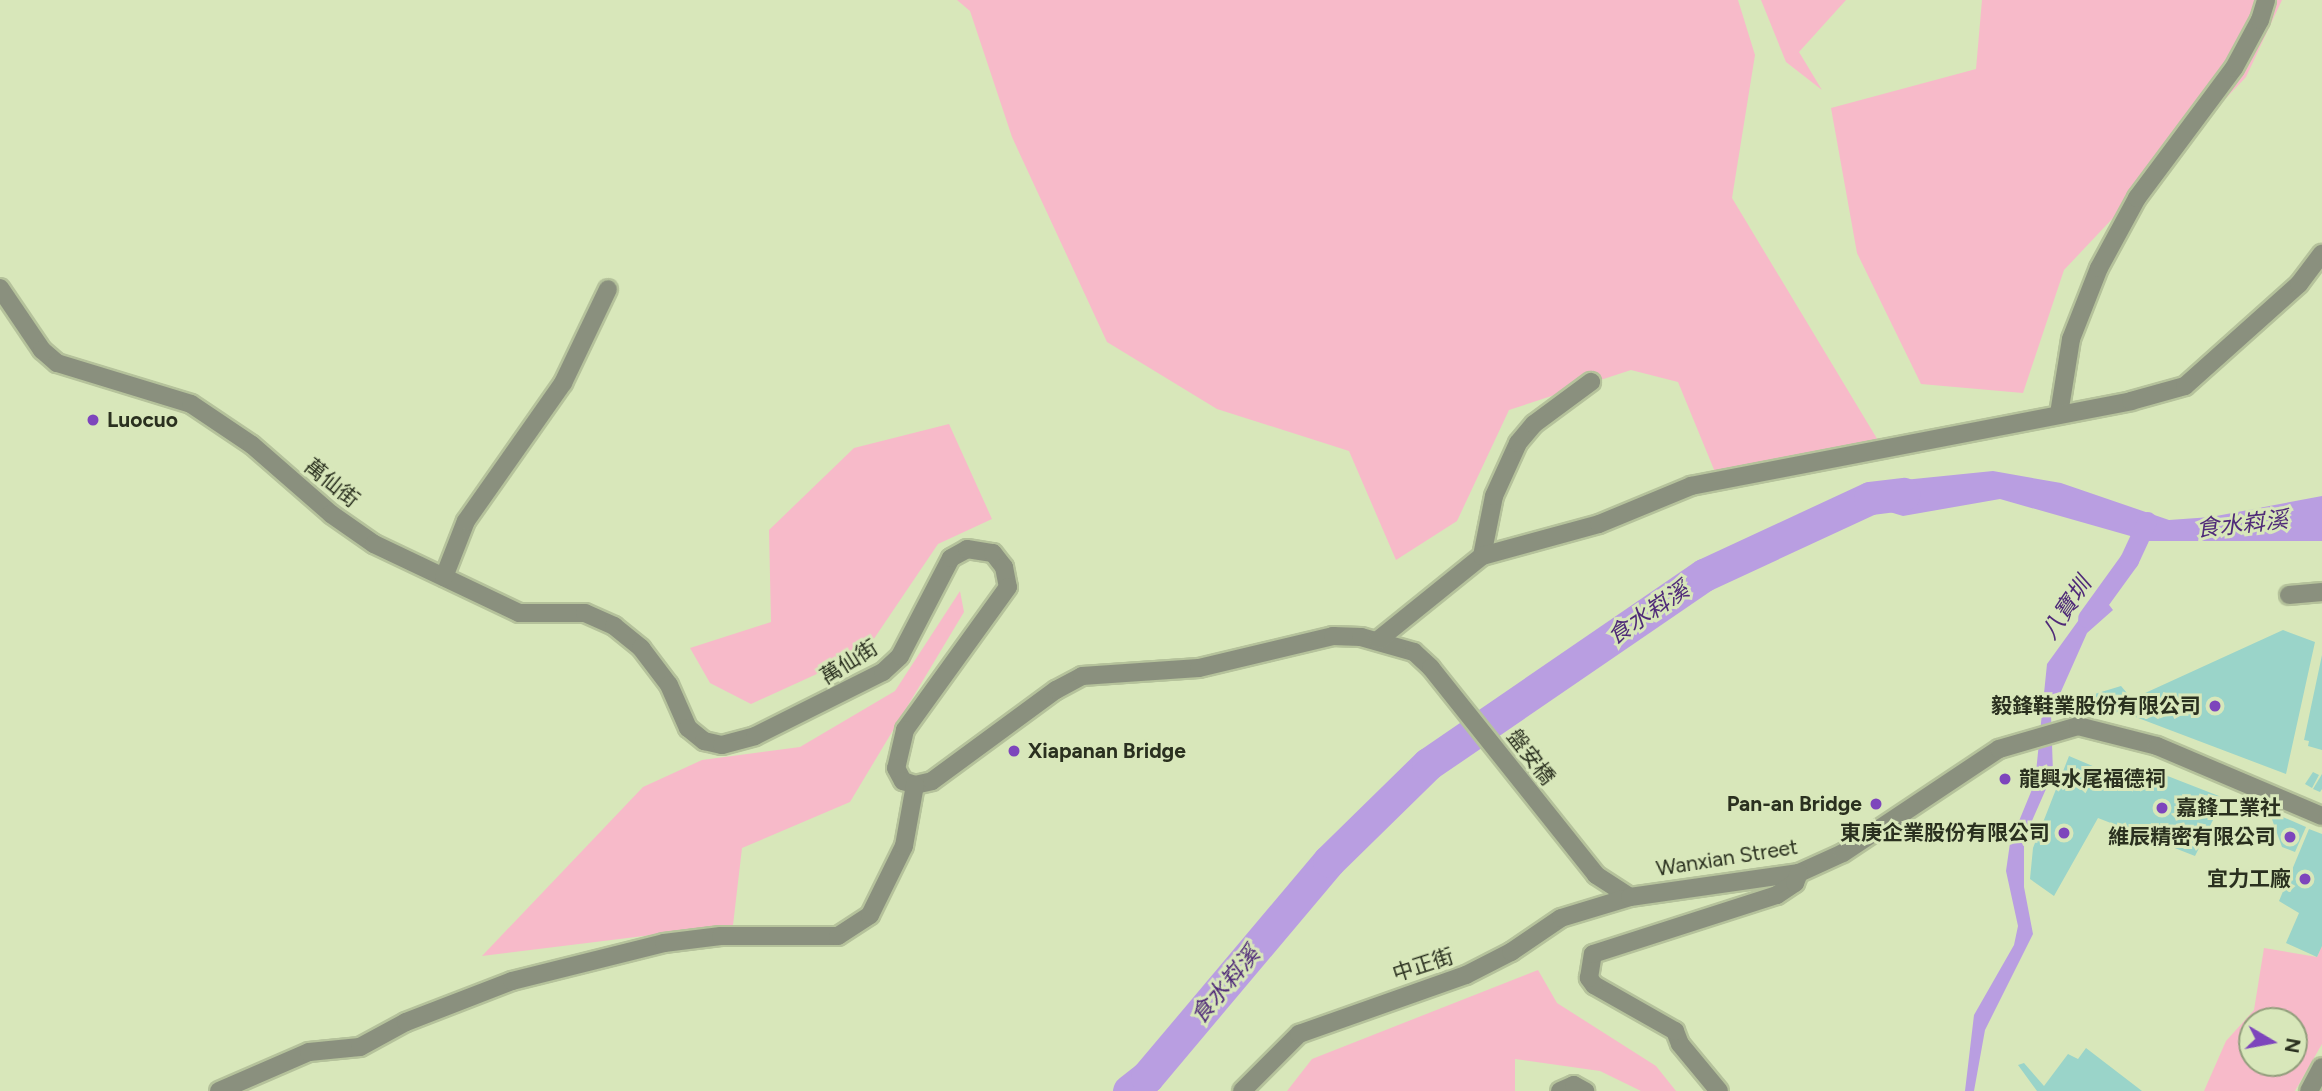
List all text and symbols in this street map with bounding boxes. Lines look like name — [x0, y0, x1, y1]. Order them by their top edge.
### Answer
place label: Luocuo — [107, 407, 178, 433]
marker: Luocuo — [85, 412, 101, 428]
street label: 萬仙街 — [300, 453, 364, 513]
water label: 食水嵙溪 — [2195, 505, 2289, 543]
water label: 八寶圳 — [2035, 572, 2097, 644]
water label: 食水嵙溪 — [1602, 576, 1694, 650]
street label: 萬仙街 — [816, 635, 882, 689]
place label: 毅鋒鞋業股份有限公司 — [1991, 693, 2201, 719]
marker: 毅鋒鞋業股份有限公司 — [2207, 698, 2223, 714]
street label: 盤安橋 — [1502, 724, 1560, 790]
place label: Xiapanan Bridge — [1028, 738, 1186, 764]
marker: Xiapanan Bridge — [1006, 743, 1022, 759]
place label: 龍興水尾福德祠 — [2019, 766, 2166, 792]
marker: 龍興水尾福德祠 — [1997, 771, 2013, 787]
place label: Pan-an Bridge — [1727, 791, 1862, 817]
place label: 嘉鋒工業社 — [2176, 795, 2281, 821]
marker: Pan-an Bridge — [1868, 796, 1884, 812]
marker: 嘉鋒工業社 — [2154, 800, 2170, 816]
place label: 東庚企業股份有限公司 — [1840, 820, 2050, 846]
place label: 維辰精密有限公司 — [2108, 824, 2276, 850]
marker: 東庚企業股份有限公司 — [2056, 825, 2072, 841]
marker: 維辰精密有限公司 — [2282, 829, 2298, 845]
street label: Wanxian Street — [1654, 834, 1800, 882]
place label: 宜力工廠 — [2207, 866, 2291, 892]
marker: 宜力工廠 — [2297, 871, 2313, 887]
water label: 食水嵙溪 — [1185, 941, 1265, 1029]
street label: 中正街 — [1389, 943, 1457, 987]
north arrow — [2238, 1007, 2308, 1077]
text: N — [2280, 1036, 2305, 1055]

